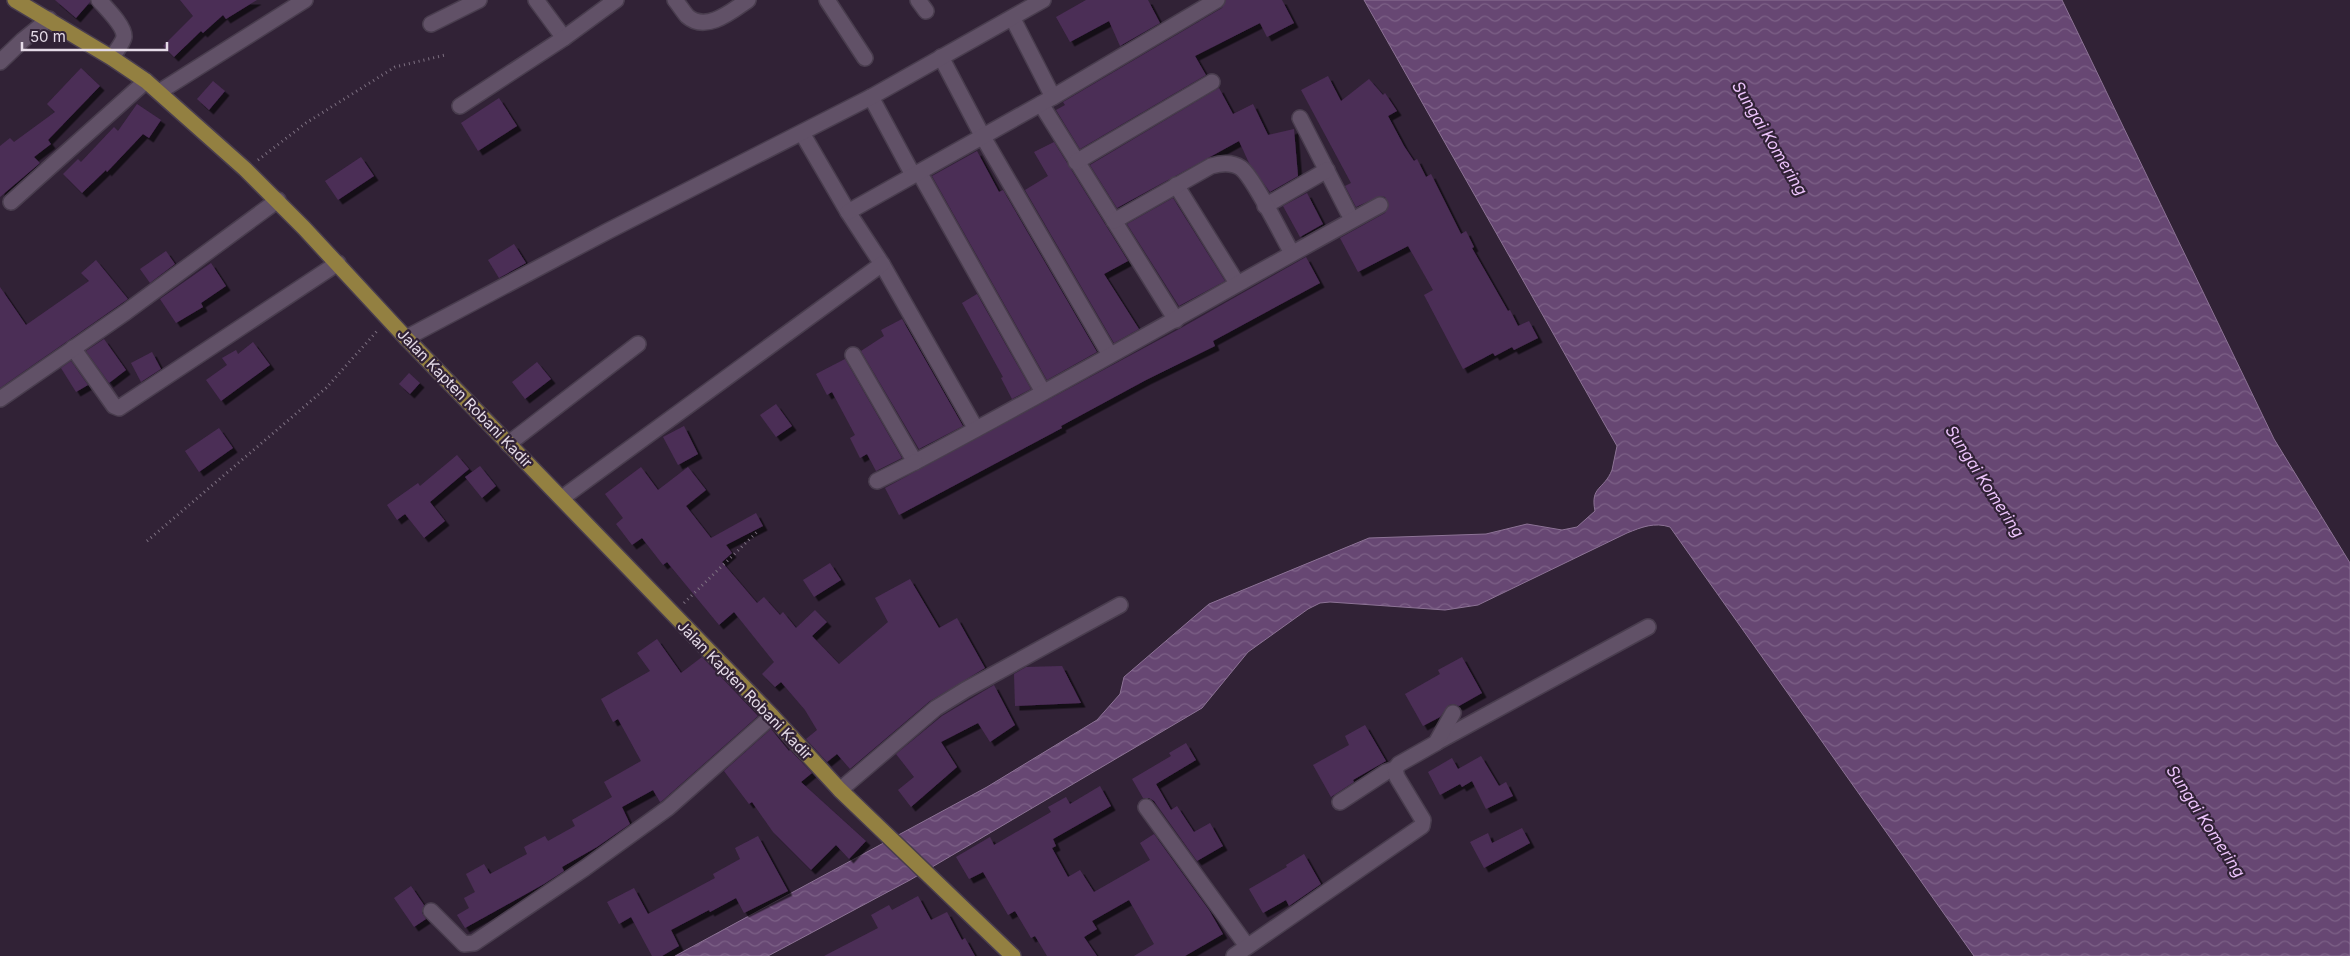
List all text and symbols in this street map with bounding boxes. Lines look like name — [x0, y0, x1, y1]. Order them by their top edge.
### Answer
scale bar — [22, 20, 168, 52]
text: 50 m — [30, 27, 66, 46]
water label: Sungai Komering — [1728, 77, 1812, 199]
street label: Jalan Kapten Robani Kadir — [393, 324, 537, 472]
water label: Sungai Komering — [1941, 421, 2029, 541]
street label: Jalan Kapten Robani Kadir — [673, 616, 817, 764]
water label: Sungai Komering — [2162, 761, 2250, 881]

